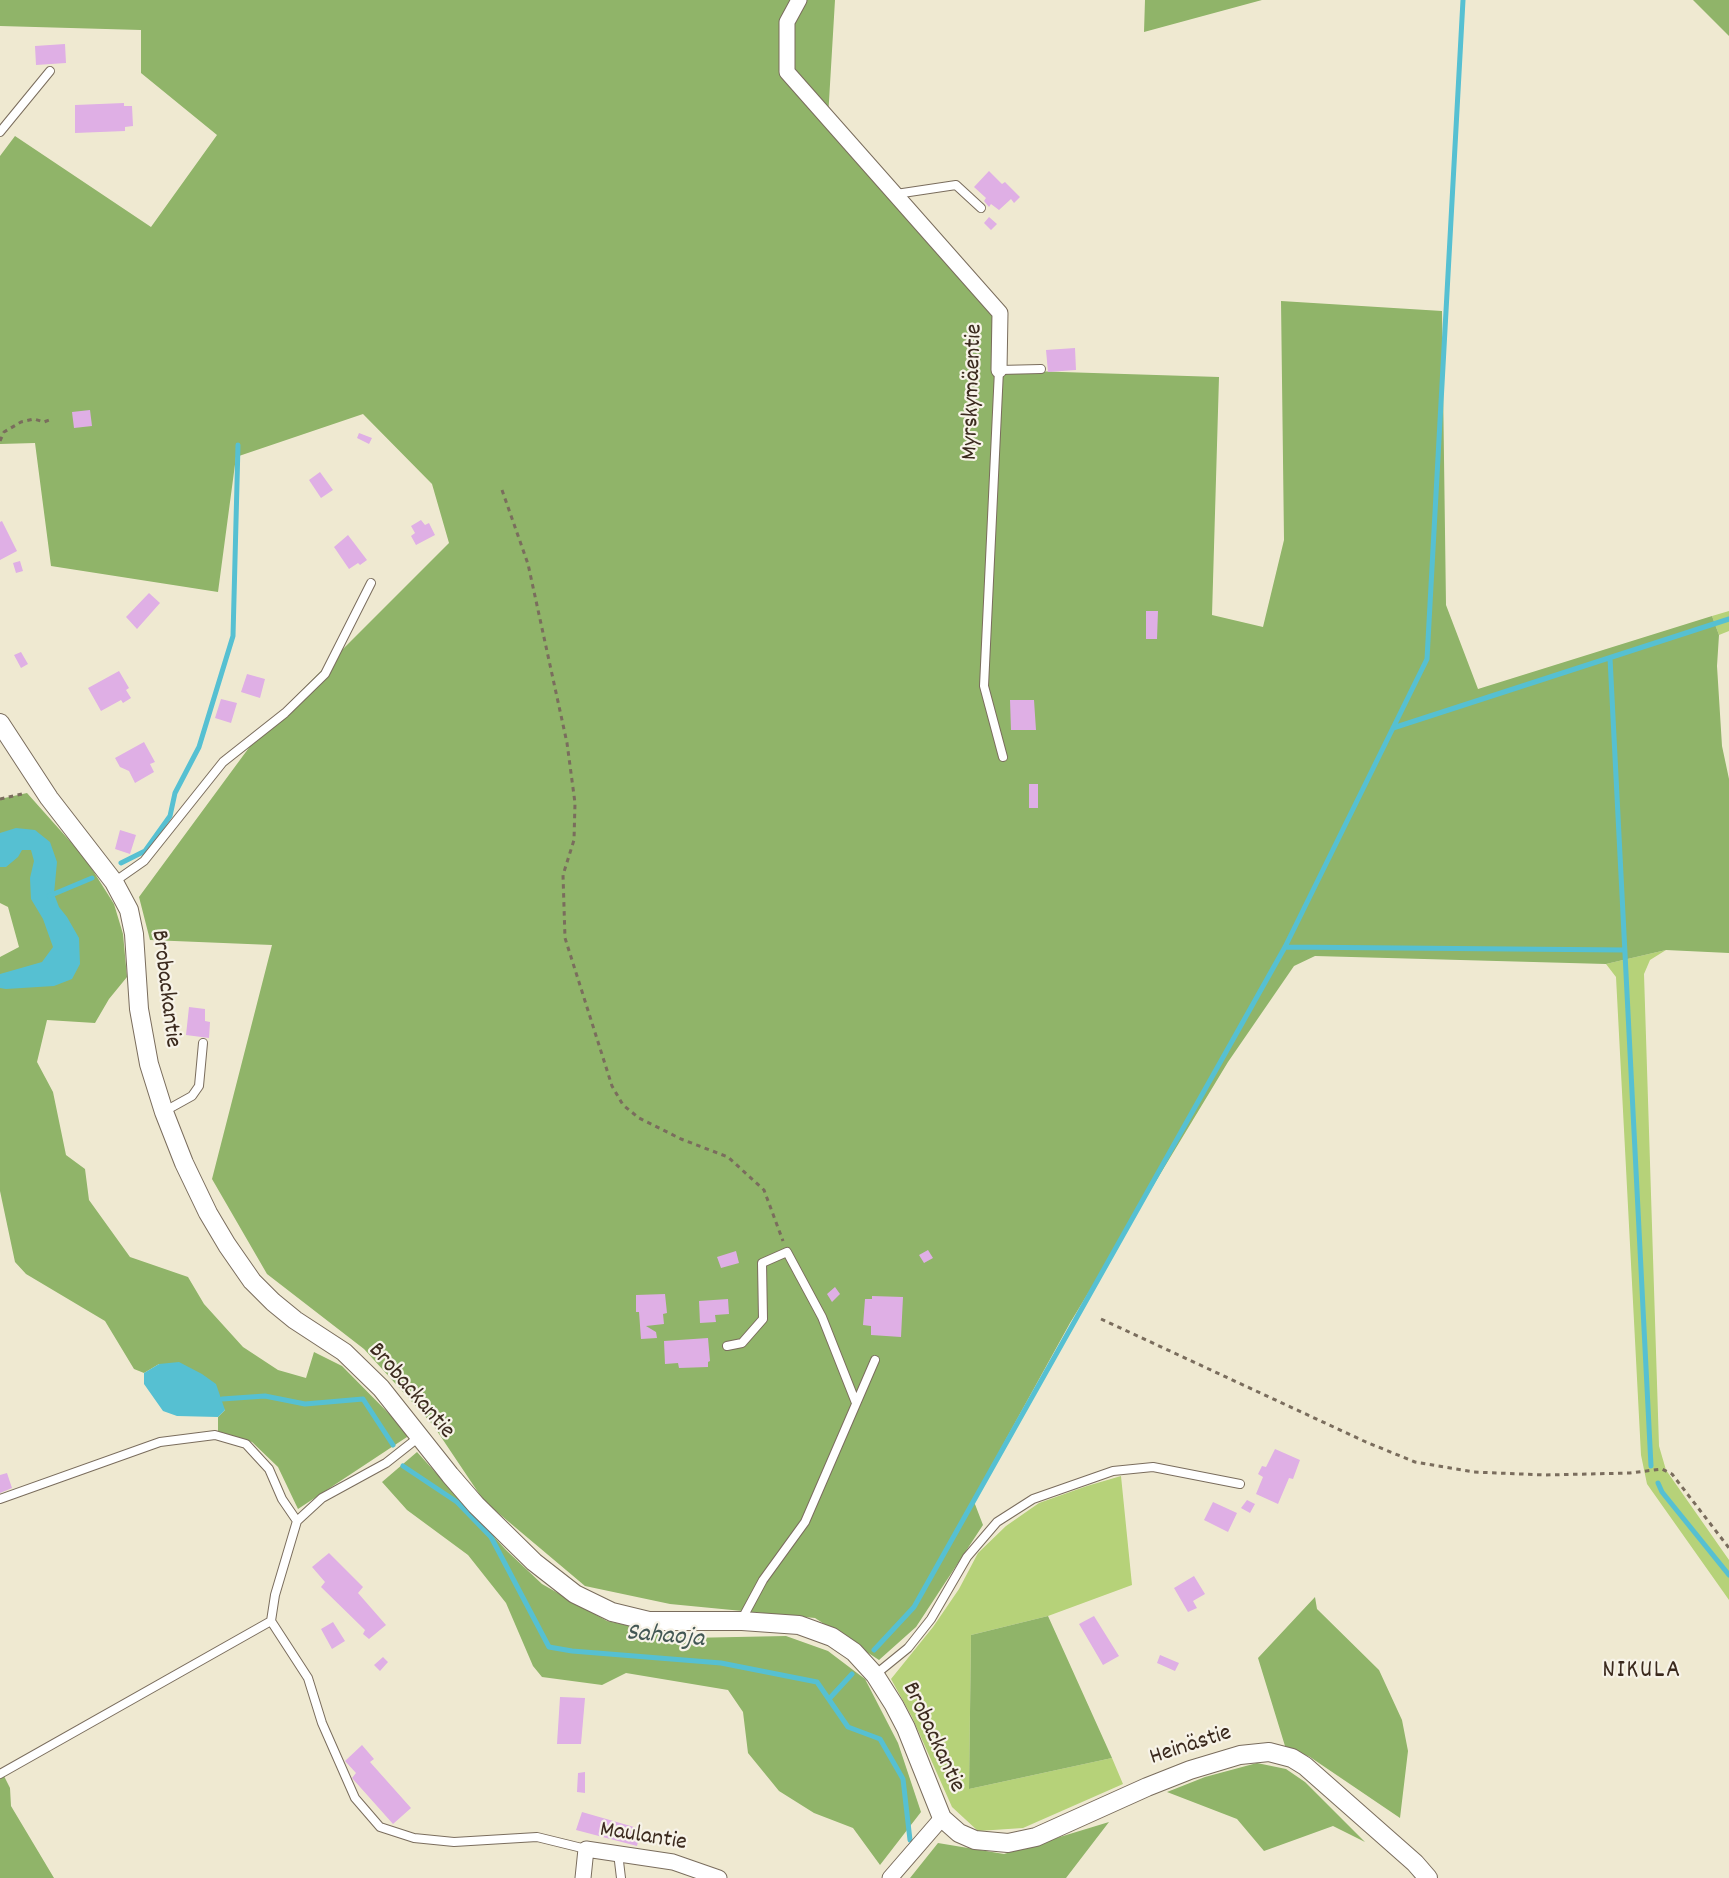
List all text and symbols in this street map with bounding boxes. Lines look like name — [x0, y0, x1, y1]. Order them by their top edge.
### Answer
street label: Myrskymäentie — [957, 323, 991, 461]
street label: Brobackantie — [143, 929, 185, 1049]
street label: Brobackantie — [360, 1338, 460, 1446]
water label: Sahaoja — [625, 1619, 705, 1657]
district label: NIKULA — [1602, 1656, 1682, 1688]
street label: Brobackantie — [894, 1678, 970, 1798]
street label: Heinästie — [1147, 1720, 1235, 1774]
street label: Maulantie — [598, 1817, 688, 1859]

